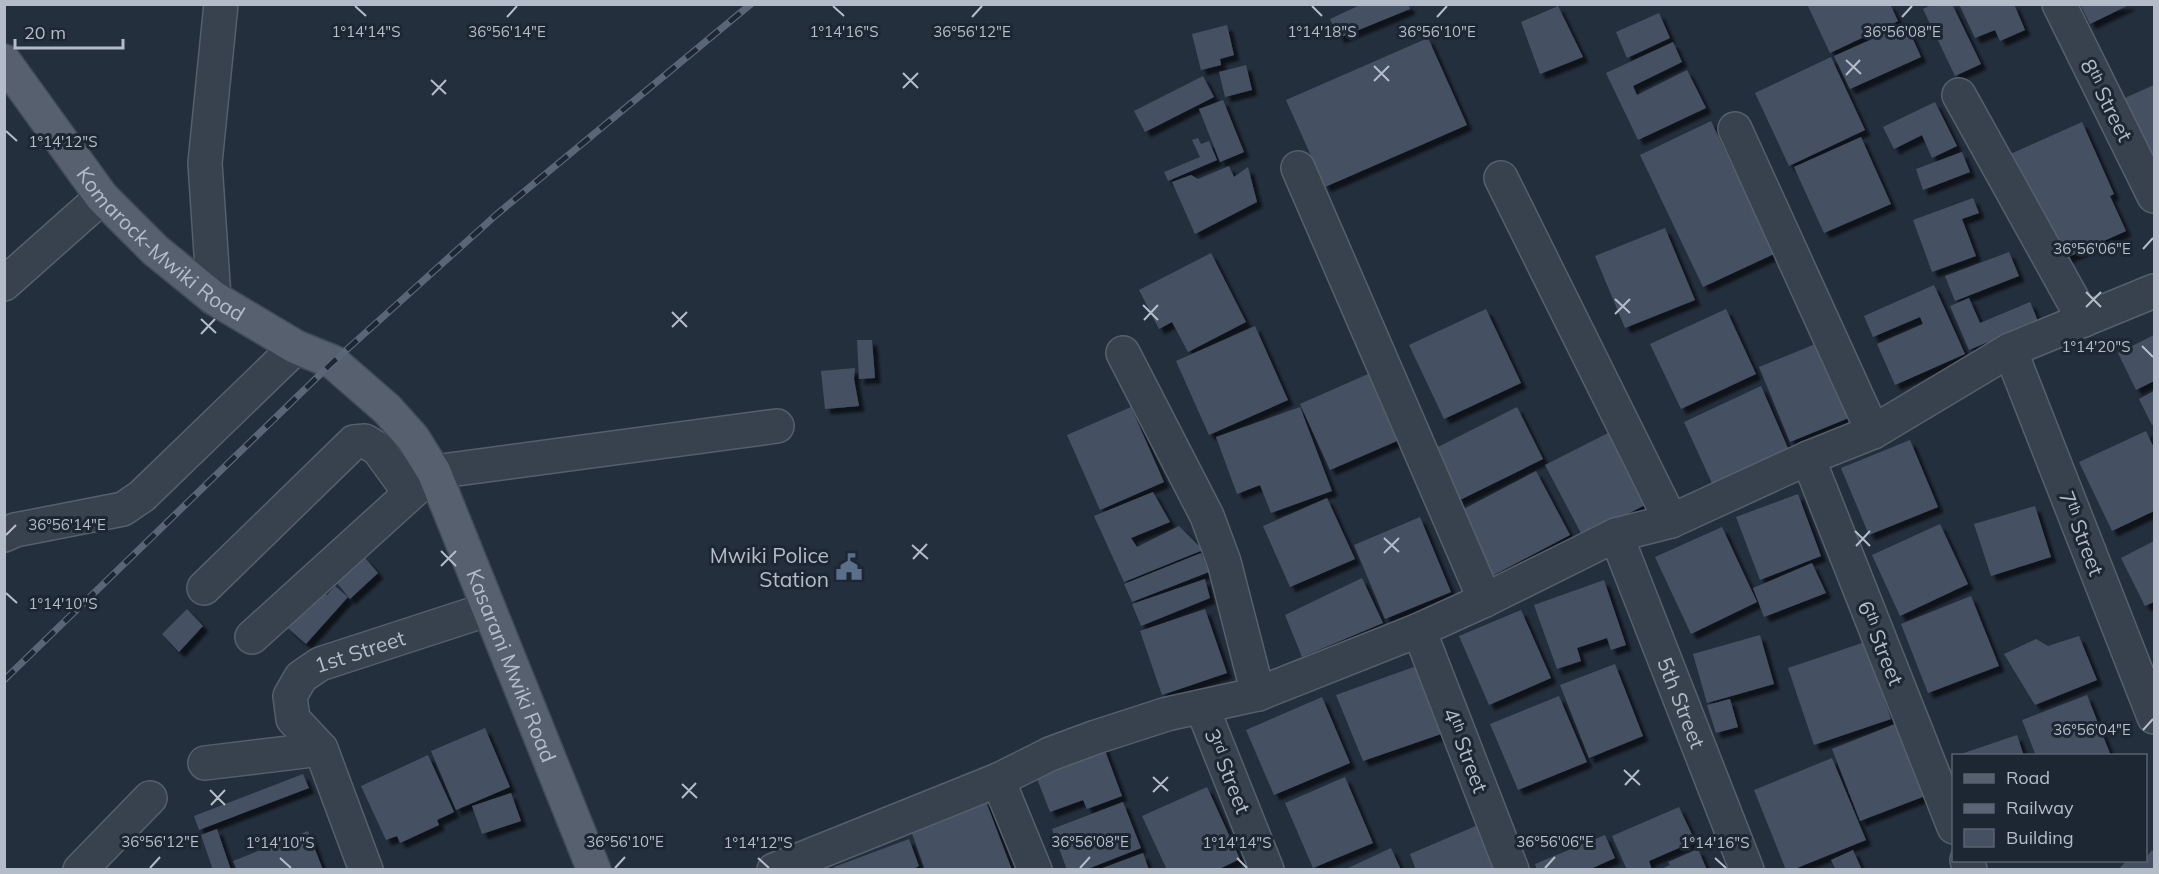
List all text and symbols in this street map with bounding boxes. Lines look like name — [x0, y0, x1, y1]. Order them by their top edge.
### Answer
scale bar — [15, 12, 123, 50]
text: 20 m — [24, 21, 66, 44]
text: 1°14'14"S — [331, 22, 401, 41]
text: 36°56'14"E — [468, 22, 546, 41]
text: 1°14'16"S — [809, 22, 879, 41]
text: 36°56'12"E — [933, 22, 1011, 41]
text: 1°14'18"S — [1287, 22, 1357, 41]
text: 36°56'10"E — [1398, 22, 1476, 41]
text: 36°56'08"E — [1863, 22, 1941, 41]
street label: 8ᵗʰ Street — [2075, 55, 2139, 145]
text: 1°14'12"S — [28, 132, 98, 151]
street label: Komarock-Mwiki Road — [71, 162, 250, 327]
text: 36°56'06"E — [2053, 239, 2131, 258]
text: 1°14'20"S — [2061, 337, 2131, 356]
street label: 7ᵗʰ Street — [2054, 487, 2110, 579]
text: 36°56'14"E — [28, 515, 106, 534]
place label: Mwiki Police Station — [710, 542, 829, 592]
public building icon: Mwiki Police Station — [834, 552, 864, 582]
street label: Kasarani Mwiki Road — [461, 565, 562, 766]
text: 1°14'10"S — [28, 594, 98, 613]
street label: 6ᵗʰ Street — [1852, 597, 1910, 689]
street label: 1st Street — [311, 624, 408, 678]
street label: 5th Street — [1652, 653, 1711, 752]
street label: 4ᵗʰ Street — [1438, 704, 1494, 796]
text: 36°56'04"E — [2053, 720, 2131, 739]
street label: 3ʳᵈ Street — [1199, 725, 1257, 817]
legend — [1952, 754, 2147, 862]
text: Road — [2006, 766, 2050, 789]
text: Railway — [2006, 796, 2074, 819]
text: Building — [2006, 826, 2074, 849]
text: 36°56'12"E — [121, 832, 199, 851]
text: 36°56'10"E — [586, 832, 664, 851]
text: 36°56'08"E — [1051, 832, 1129, 851]
text: 36°56'06"E — [1516, 832, 1594, 851]
text: 1°14'10"S — [245, 833, 315, 852]
text: 1°14'12"S — [723, 833, 793, 852]
text: 1°14'14"S — [1202, 833, 1272, 852]
text: 1°14'16"S — [1680, 833, 1750, 852]

